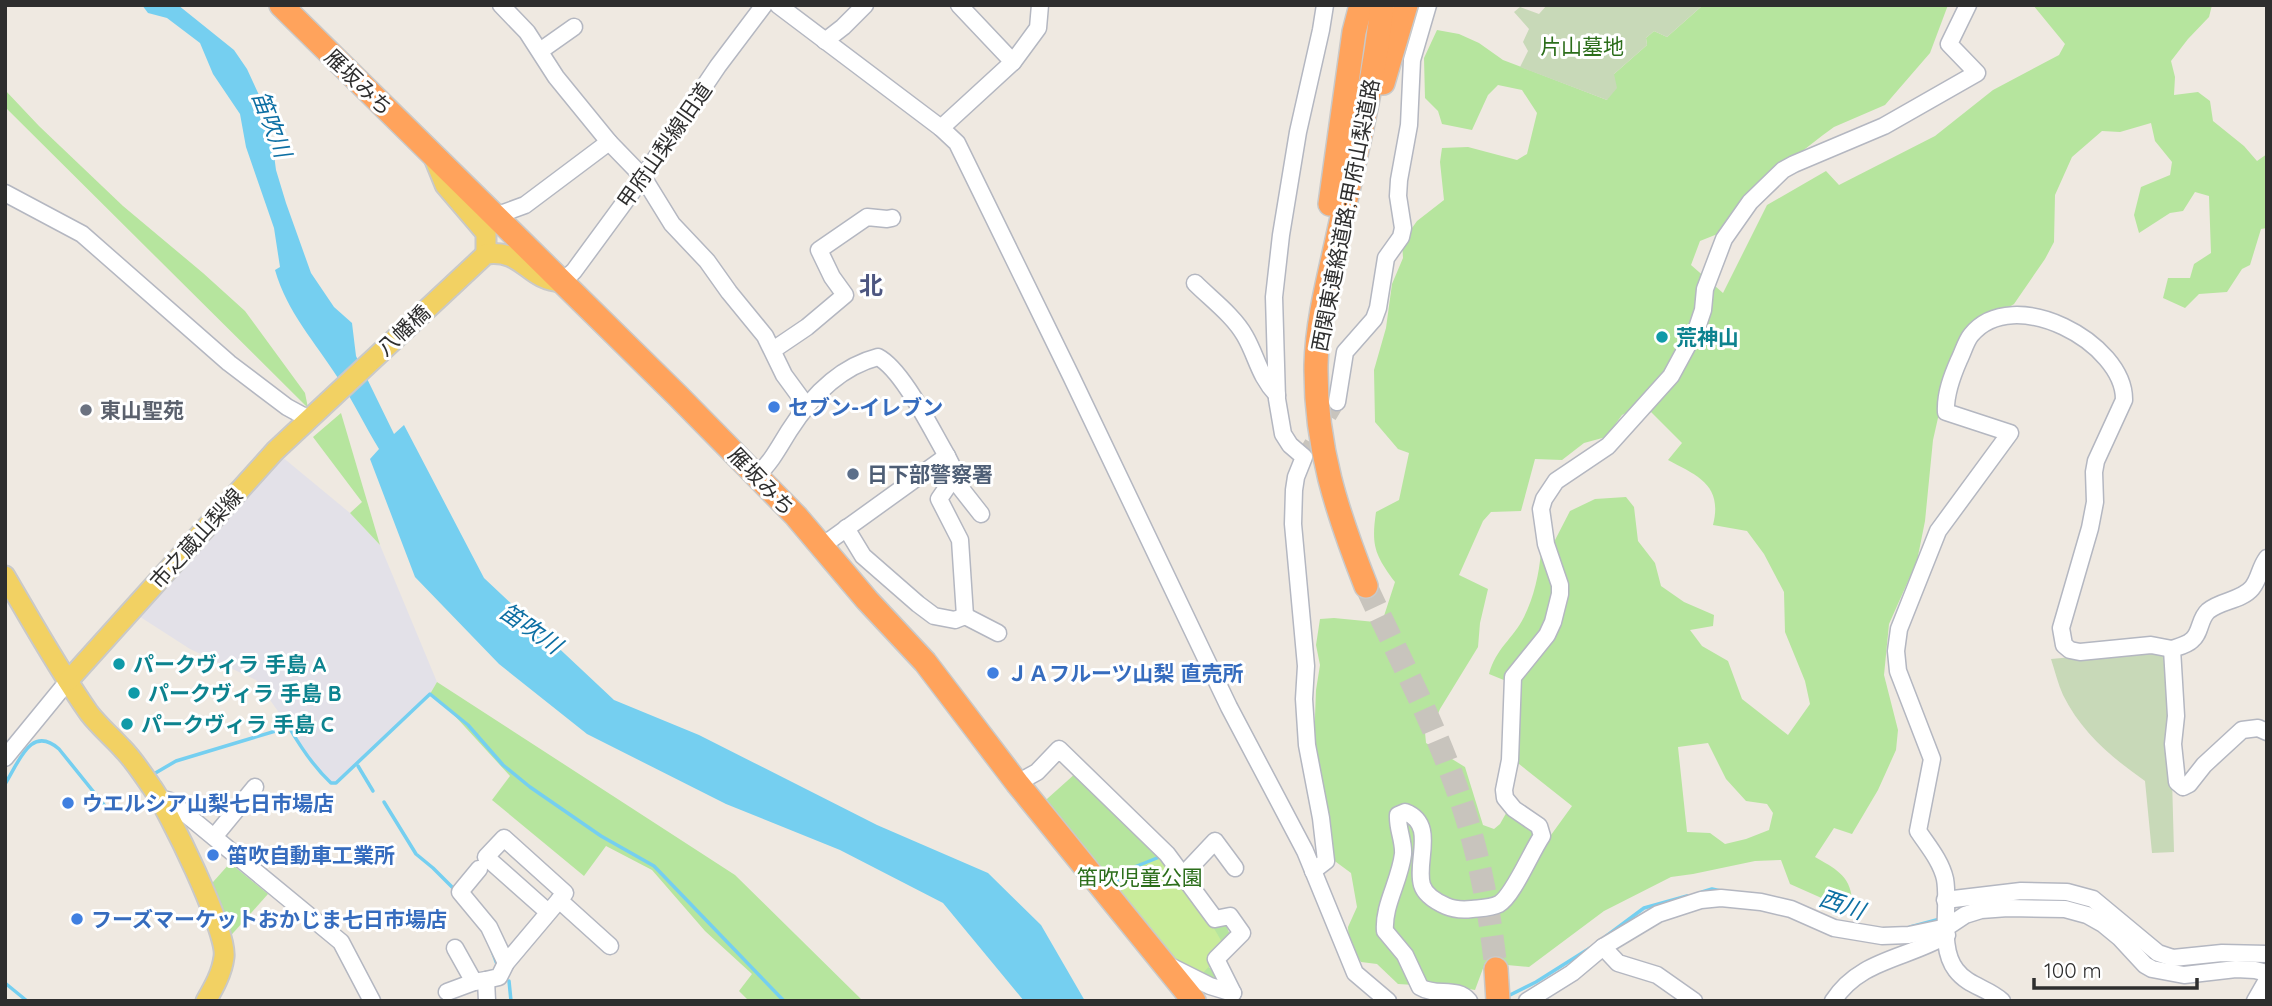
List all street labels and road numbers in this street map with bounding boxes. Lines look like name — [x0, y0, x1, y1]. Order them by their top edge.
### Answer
street label: 雁坂みち — [320, 43, 398, 121]
street label: 西関東連絡道路;甲府山梨道路 — [1306, 76, 1384, 354]
street label: 甲府山梨線旧道 — [611, 77, 717, 213]
street label: 八幡橋 — [371, 299, 435, 361]
street label: 雁坂みち — [723, 442, 801, 520]
street label: 市之蔵山梨線 — [144, 482, 248, 594]

